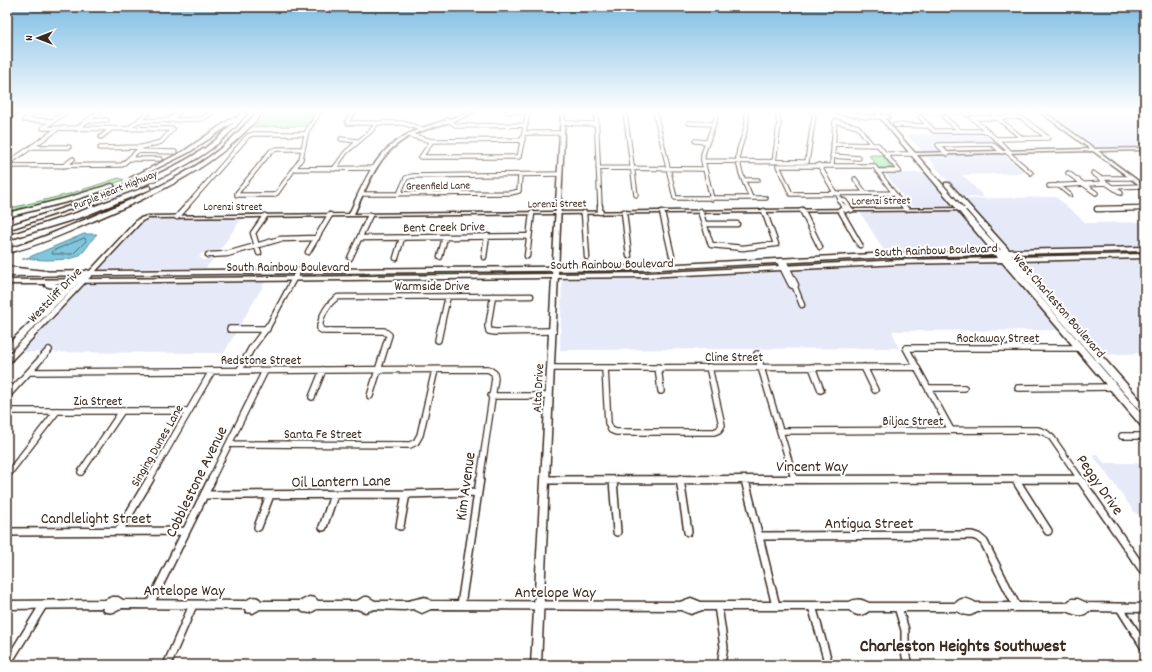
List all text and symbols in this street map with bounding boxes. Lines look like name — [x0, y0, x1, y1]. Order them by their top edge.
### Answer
north arrow — [18, 18, 58, 58]
text: N — [22, 35, 38, 41]
street label: Purple Heart Highway — [71, 166, 161, 215]
street label: Greenfield Lane — [406, 178, 470, 196]
street label: Lorenzi Street — [851, 193, 911, 211]
street label: Lorenzi Street — [527, 196, 587, 214]
street label: Lorenzi Street — [204, 200, 262, 216]
street label: Bent Creek Drive — [403, 218, 485, 239]
street label: South Rainbow Boulevard — [874, 240, 998, 263]
street label: West Charleston Boulevard — [1008, 250, 1109, 363]
street label: South Rainbow Boulevard — [550, 255, 674, 276]
street label: South Rainbow Boulevard — [226, 259, 350, 278]
street label: Westcliff Drive — [24, 263, 87, 328]
street label: Warmside Drive — [394, 278, 470, 297]
street label: Rockaway Street — [956, 330, 1040, 349]
street label: Cline Street — [705, 349, 763, 368]
street label: Redstone Street — [221, 352, 301, 371]
street label: Alta Drive — [529, 363, 550, 413]
street label: Zia Street — [74, 393, 123, 412]
street label: Singing Dunes Lane — [127, 401, 190, 491]
street label: Biljac Street — [883, 413, 944, 432]
street label: Cobblestone Avenue — [160, 423, 234, 542]
street label: Santa Fe Street — [284, 426, 362, 445]
street label: Peggy Drive — [1070, 450, 1128, 520]
street label: Kim Avenue — [450, 451, 483, 522]
street label: Vincent Way — [776, 456, 848, 479]
street label: Oil Lantern Lane — [291, 470, 391, 495]
street label: Candlelight Street — [41, 508, 151, 531]
street label: Antigua Street — [825, 513, 914, 536]
street label: Antelope Way — [143, 580, 225, 603]
street label: Antelope Way — [514, 582, 596, 605]
district label: Charleston Heights Southwest — [860, 635, 1067, 660]

